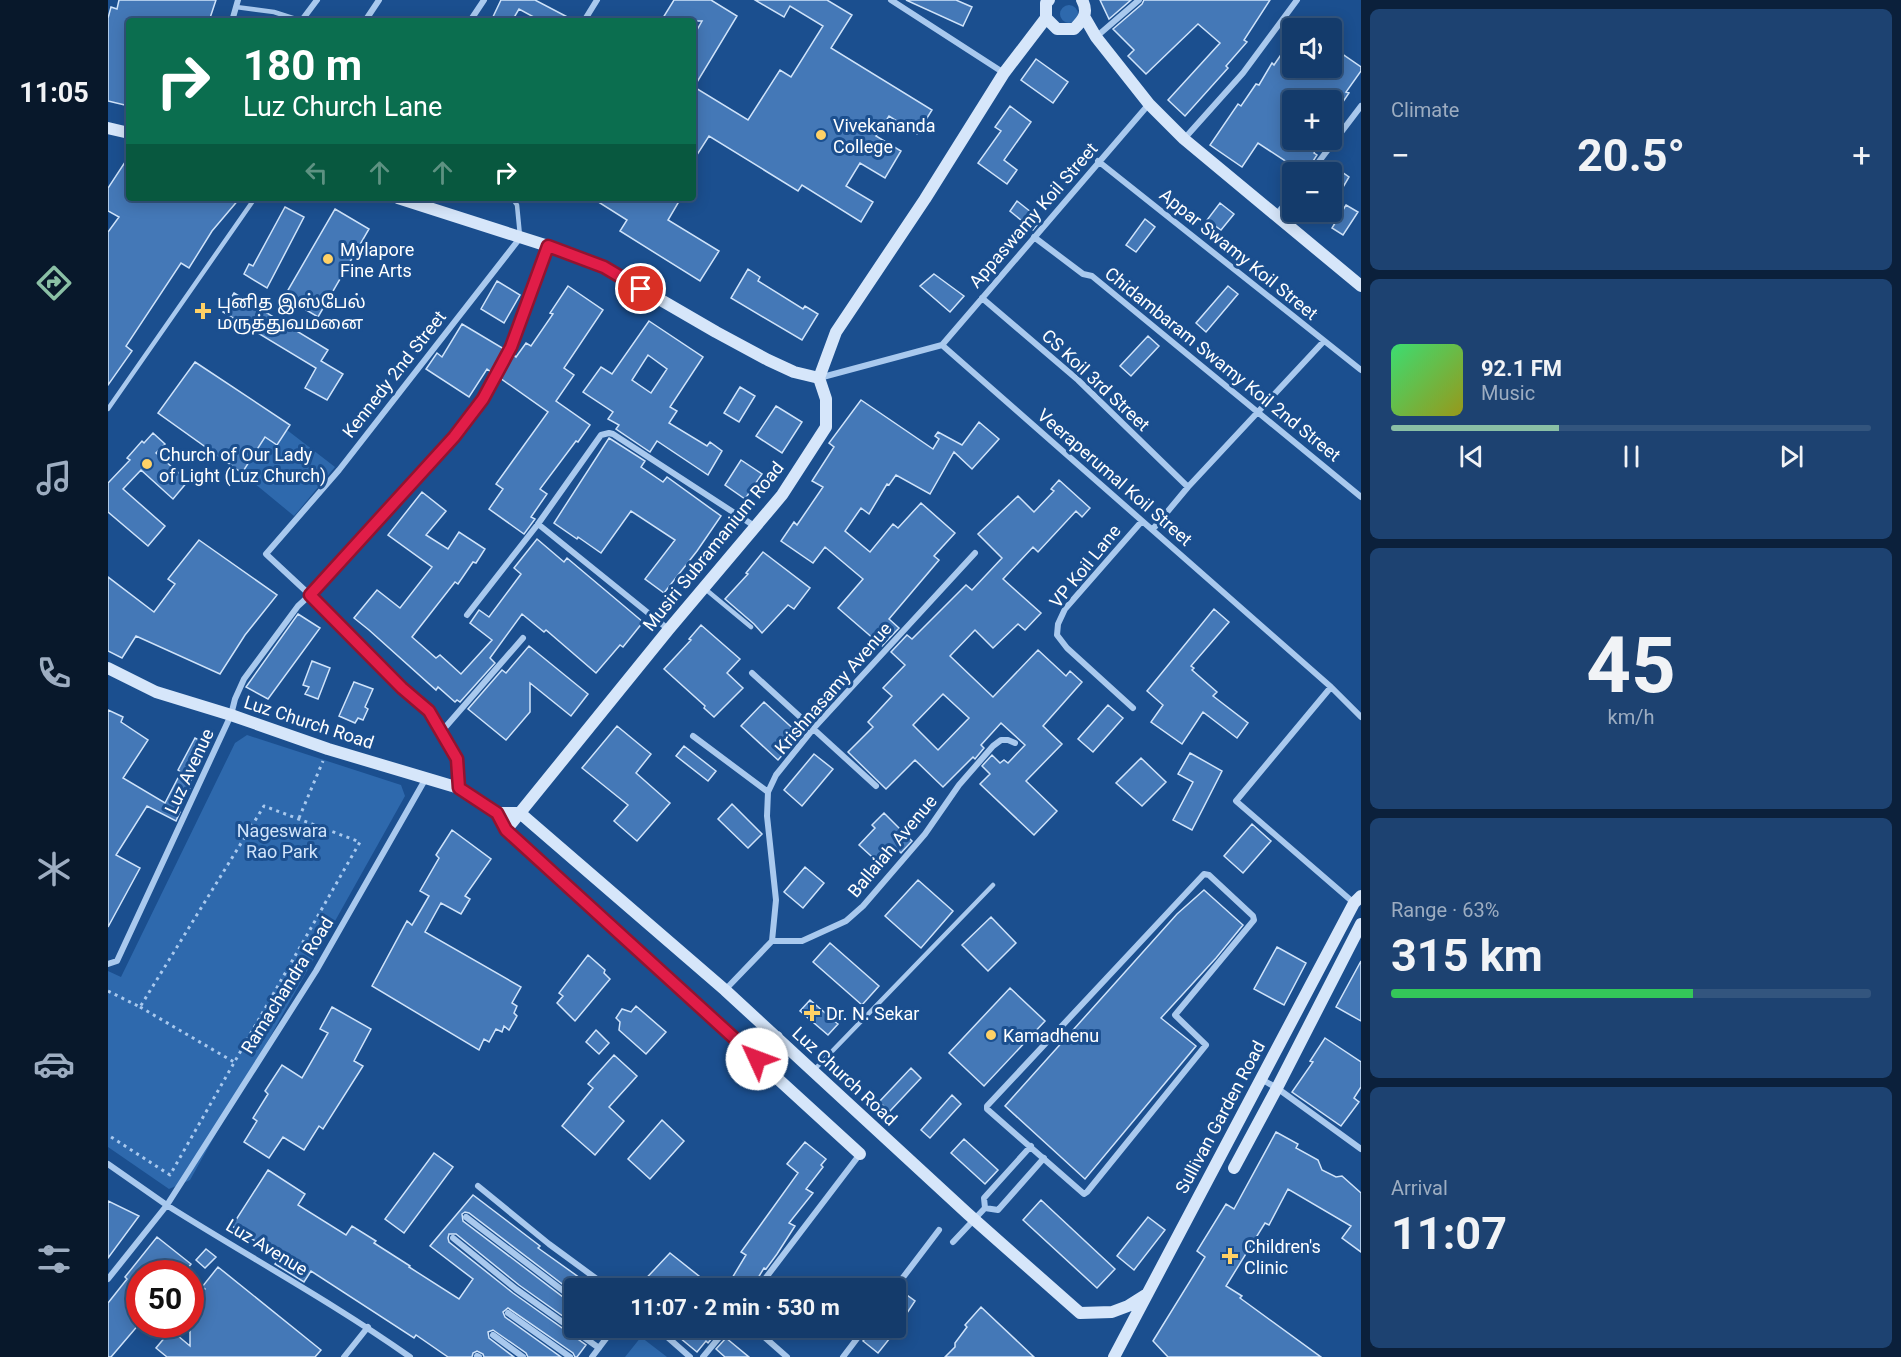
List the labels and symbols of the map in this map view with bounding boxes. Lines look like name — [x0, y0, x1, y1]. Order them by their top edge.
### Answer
place label: Vivekananda College — [833, 115, 936, 157]
marker: Vivekananda College — [814, 128, 828, 142]
street label: Appaswamy Koil Street — [964, 138, 1102, 292]
street label: Appar Swamy Koil Street — [1156, 184, 1322, 324]
place label: Mylapore Fine Arts — [340, 239, 414, 281]
marker: Mylapore Fine Arts — [321, 252, 335, 266]
street label: Chidambaram Swamy Koil 2nd Street — [1101, 262, 1345, 466]
pin — [615, 263, 666, 314]
place label: புனித இஸ்பேல் மருத்துவமனை — [217, 291, 366, 335]
marker: புனித இஸ்பேல் மருத்துவமனை — [194, 302, 212, 320]
street label: Kennedy 2nd Street — [338, 306, 450, 442]
street label: CS Koil 3rd Street — [1038, 325, 1154, 435]
street label: Veeraperumal Koil Street — [1033, 404, 1197, 550]
place label: Church of Our Lady of Light (Luz Church) — [159, 444, 326, 487]
marker: Church of Our Lady of Light (Luz Church) — [140, 457, 154, 471]
street label: Musiri Subramanium Road — [638, 457, 788, 635]
street label: VP Koil Lane — [1045, 520, 1125, 612]
street label: Krishnasamy Avenue — [770, 618, 896, 758]
street label: Luz Church Road — [241, 691, 377, 753]
street label: Luz Avenue — [160, 725, 218, 817]
street label: Ballaiah Avenue — [843, 791, 941, 901]
park label: Nageswara Rao Park — [237, 820, 327, 862]
street label: Ramachandra Road — [237, 913, 337, 1057]
place label: Dr. N. Sekar — [826, 1003, 919, 1024]
marker: Dr. N. Sekar — [803, 1004, 821, 1022]
street label: Luz Church Road — [788, 1022, 902, 1130]
place label: Kamadhenu — [1003, 1025, 1099, 1046]
position arrow — [725, 1027, 789, 1091]
marker: Kamadhenu — [984, 1028, 998, 1042]
street label: Sullivan Garden Road — [1171, 1037, 1269, 1197]
street label: Luz Avenue — [222, 1214, 312, 1280]
place label: Children's Clinic — [1244, 1236, 1321, 1278]
marker: Children's Clinic — [1221, 1247, 1239, 1265]
speed limit sign: 50 — [126, 1260, 204, 1338]

